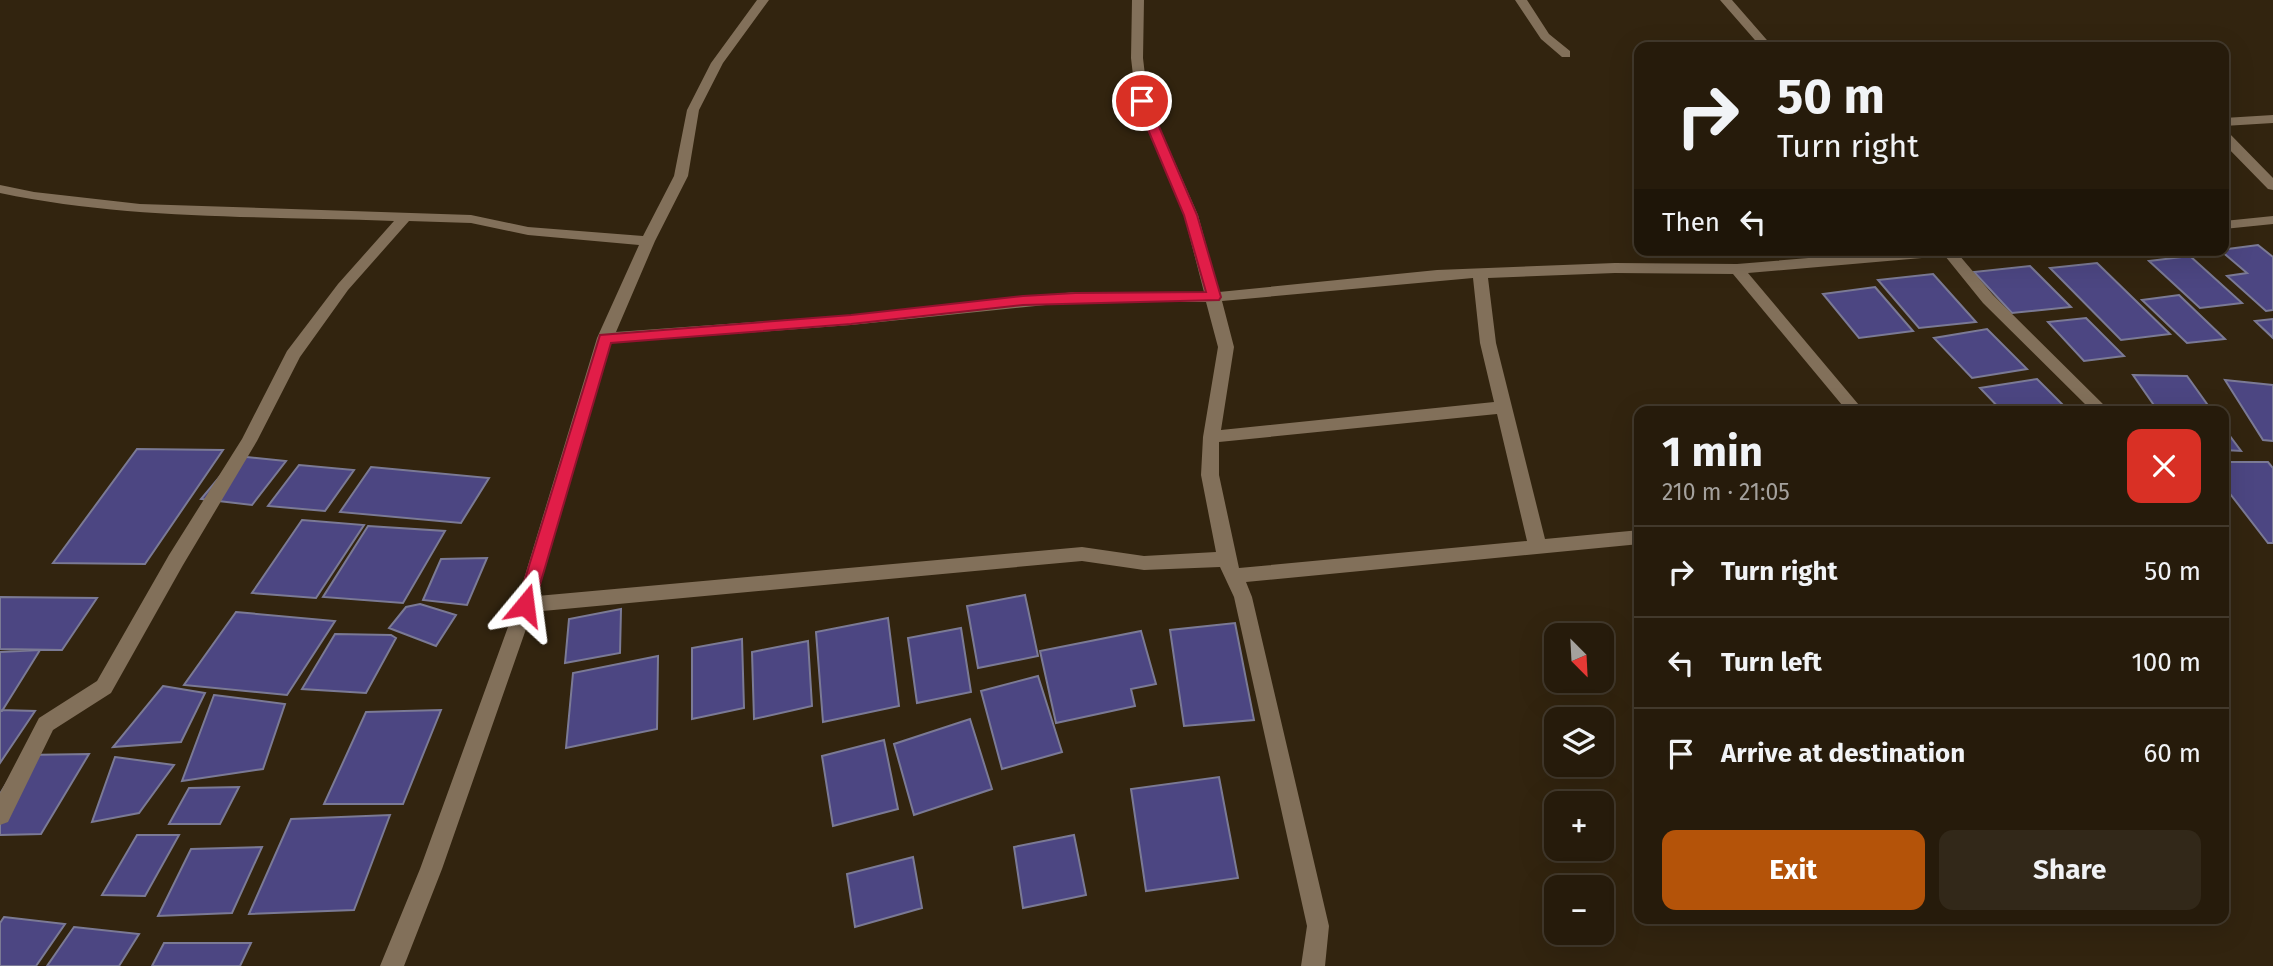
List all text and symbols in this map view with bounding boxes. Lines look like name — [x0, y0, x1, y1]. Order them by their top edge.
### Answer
text: 50 m — [1777, 67, 1885, 126]
icon: right — [1662, 70, 1753, 161]
pin — [1112, 71, 1172, 131]
icon: arrive — [1123, 82, 1161, 120]
text: Turn right — [1777, 127, 1919, 165]
icon: left — [1734, 203, 1772, 241]
text: Then — [1662, 207, 1720, 238]
text: 1 min — [1662, 427, 1763, 477]
button: close — [2127, 429, 2201, 503]
text: 210 m · 21:05 — [1662, 478, 1790, 506]
icon: right — [1662, 553, 1700, 591]
text: Turn right — [1721, 556, 1838, 587]
text: 50 m — [2144, 556, 2201, 587]
position arrow — [488, 568, 562, 642]
north arrow — [1544, 623, 1614, 693]
map controls — [1544, 623, 1614, 945]
icon: left — [1662, 644, 1700, 682]
text: Turn left — [1721, 647, 1822, 678]
text: 100 m — [2132, 647, 2201, 678]
button: layers — [1544, 707, 1614, 777]
icon: arrive — [1662, 735, 1700, 773]
text: Arrive at destination — [1721, 738, 1965, 769]
text: 60 m — [2143, 738, 2201, 769]
button: + — [1544, 791, 1614, 861]
button: Exit — [1662, 830, 1925, 910]
button: Share — [1939, 830, 2201, 910]
button: − — [1544, 875, 1614, 945]

